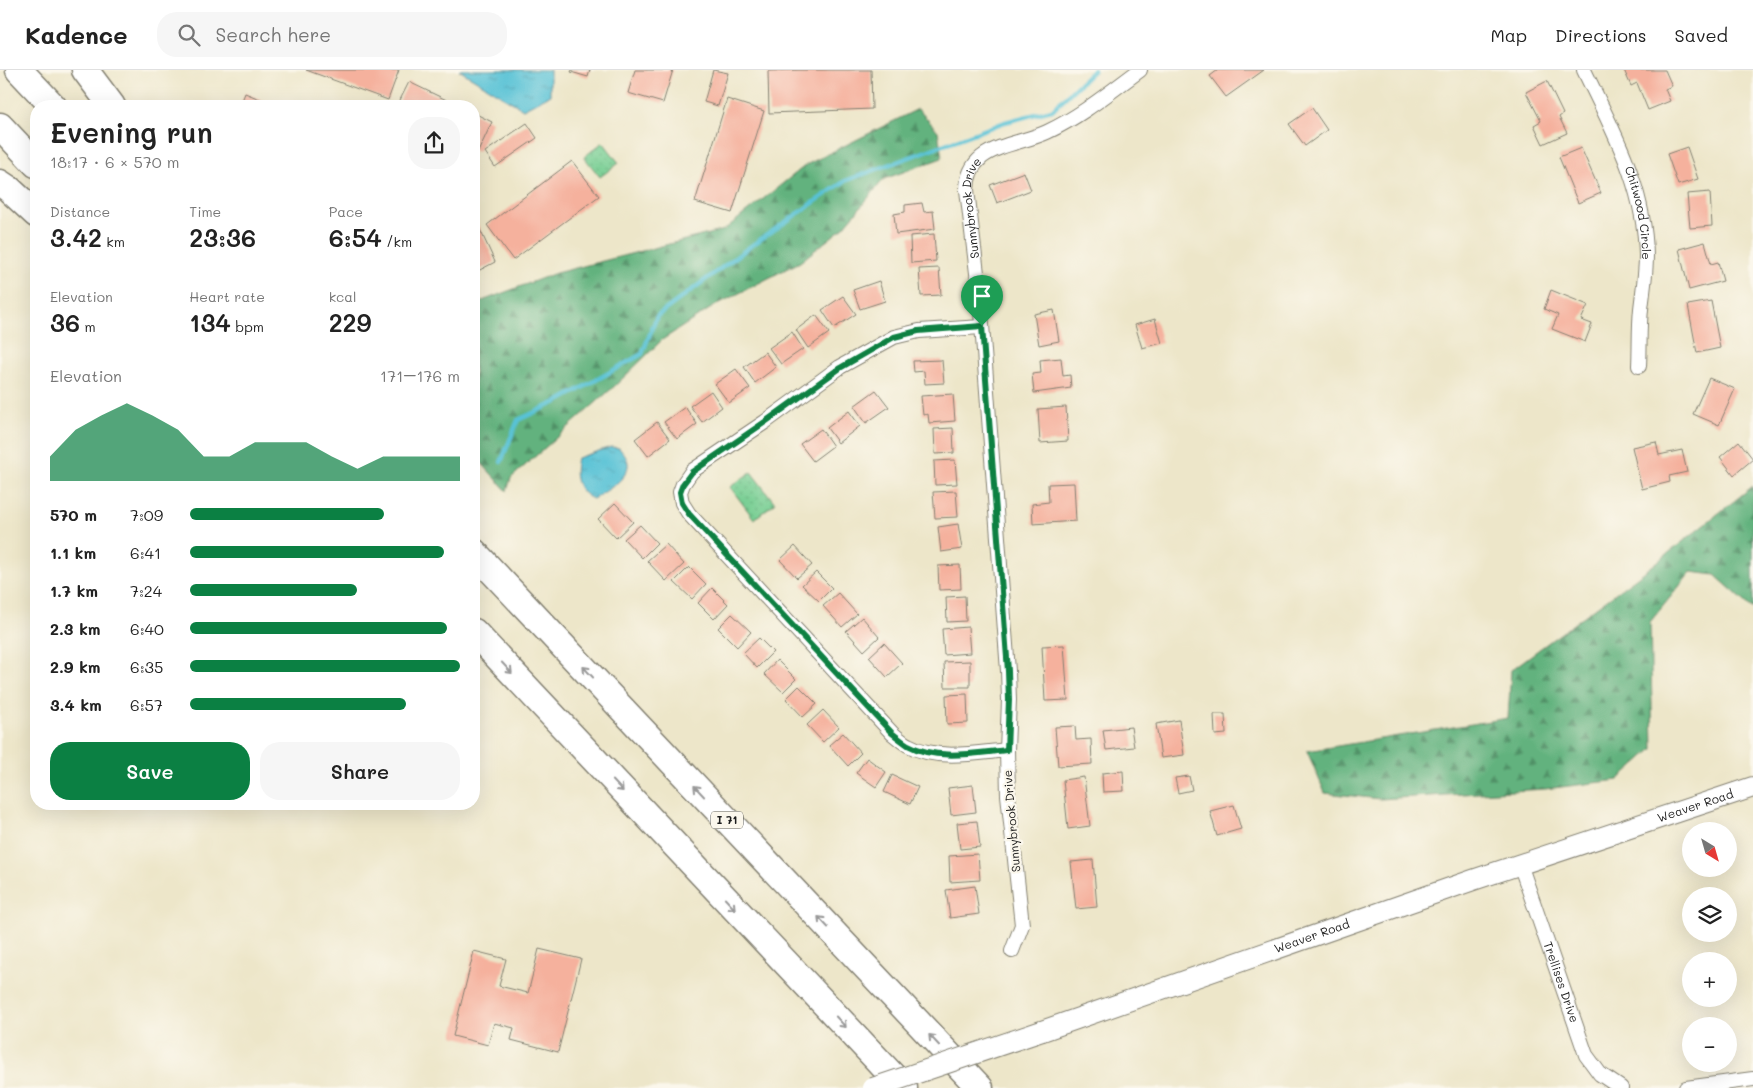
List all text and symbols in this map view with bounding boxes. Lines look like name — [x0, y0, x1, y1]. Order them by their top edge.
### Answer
search box — [157, 12, 507, 57]
text: Kadence — [25, 19, 127, 50]
icon: search — [175, 21, 203, 49]
text: Search here — [215, 22, 331, 47]
text: Map — [1490, 23, 1527, 47]
text: Directions — [1555, 23, 1647, 47]
text: Saved — [1675, 23, 1728, 47]
text: Evening run — [50, 114, 213, 150]
button: share — [408, 117, 460, 169]
text: 18:17 · 6 × 570 m — [50, 151, 180, 172]
street label: Sunnybrook Drive — [958, 153, 984, 260]
street label: Chitwood Circle — [1622, 164, 1655, 260]
text: Distance — [50, 202, 110, 221]
text: Time — [189, 202, 221, 221]
text: Pace — [329, 202, 363, 221]
text: 3.42 — [50, 221, 102, 253]
text: 23:36 — [189, 221, 256, 253]
text: 6:54 — [329, 221, 382, 253]
text: km — [102, 232, 125, 251]
text: /km — [382, 232, 412, 251]
pin — [961, 275, 1003, 326]
icon: arrive — [968, 282, 996, 310]
text: Elevation — [50, 287, 113, 306]
text: Heart rate — [189, 287, 265, 306]
text: kcal — [329, 287, 357, 306]
text: 36 — [50, 306, 80, 338]
text: 134 — [189, 306, 231, 338]
text: 229 — [329, 306, 372, 338]
text: m — [80, 317, 96, 336]
text: bpm — [231, 317, 264, 336]
text: Elevation — [50, 365, 122, 386]
text: 171–176 m — [380, 365, 460, 386]
text: 570 m — [50, 504, 97, 525]
text: 7:09 — [130, 504, 163, 525]
text: 1.1 km — [50, 542, 96, 563]
text: 6:41 — [130, 542, 161, 563]
text: 1.7 km — [50, 580, 98, 601]
text: 7:24 — [130, 580, 162, 601]
text: 2.3 km — [50, 618, 101, 639]
text: 6:40 — [130, 618, 164, 639]
text: 2.9 km — [50, 656, 101, 677]
text: 6:35 — [130, 656, 163, 677]
one-way arrow — [501, 661, 513, 674]
one-way arrow — [582, 666, 594, 679]
text: 3.4 km — [50, 694, 102, 715]
text: 6:57 — [130, 694, 163, 715]
button: Save — [50, 742, 250, 800]
button: Share — [260, 742, 460, 800]
street label: Sunnybrook Drive — [999, 769, 1023, 873]
one-way arrow — [612, 780, 624, 792]
one-way arrow — [693, 784, 705, 797]
street label: Weaver Road — [1655, 785, 1735, 825]
road number: I 71 — [711, 812, 743, 828]
north arrow — [1682, 822, 1738, 878]
map controls — [1682, 822, 1737, 1072]
button: layers — [1682, 887, 1737, 942]
one-way arrow — [724, 898, 736, 910]
one-way arrow — [817, 915, 829, 928]
street label: Weaver Road — [1272, 915, 1352, 956]
street label: Trellises Drive — [1540, 939, 1583, 1024]
button: + — [1682, 952, 1737, 1007]
one-way arrow — [835, 1016, 847, 1029]
button: − — [1682, 1017, 1737, 1072]
one-way arrow — [928, 1033, 940, 1046]

